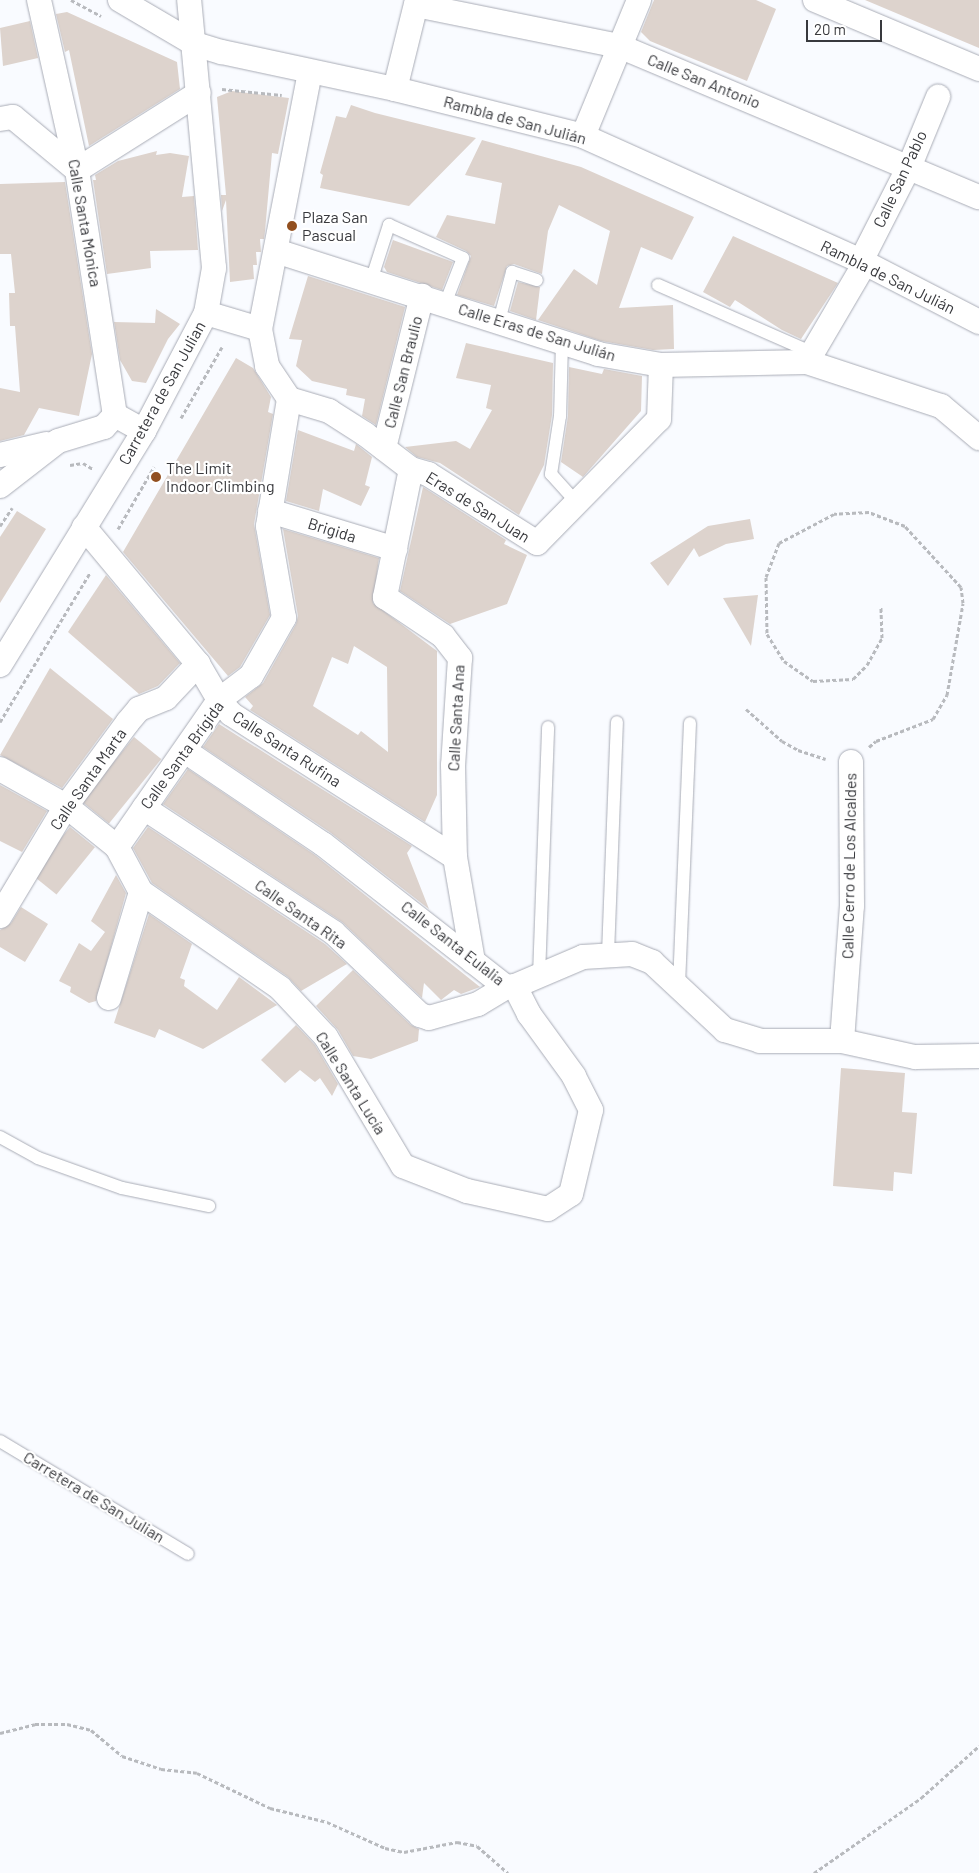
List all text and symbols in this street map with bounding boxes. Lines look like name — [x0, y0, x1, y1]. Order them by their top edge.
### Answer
scale bar — [809, 10, 885, 42]
text: 20 m — [814, 20, 846, 38]
street label: Calle San Antonio — [645, 50, 763, 112]
street label: Rambla de San Julián — [441, 92, 589, 148]
street label: Calle San Pablo — [869, 127, 931, 231]
street label: Calle Santa Mónica — [64, 158, 106, 288]
place label: Plaza San Pascual — [302, 207, 368, 245]
marker: Plaza San Pascual — [286, 220, 298, 232]
street label: Rambla de San Julián — [818, 236, 958, 318]
street label: Calle Eras de San Julián — [456, 299, 618, 365]
street label: Calle San Braulio — [380, 314, 426, 430]
street label: Carretera de San Julian — [115, 318, 209, 468]
place label: The Limit Indoor Climbing — [166, 458, 275, 496]
street label: Eras de San Juan — [422, 467, 534, 547]
marker: The Limit Indoor Climbing — [150, 471, 162, 483]
street label: Brigida — [306, 514, 358, 546]
street label: Calle Santa Ana — [444, 664, 468, 772]
street label: Calle Santa Brígida — [136, 697, 228, 813]
street label: Calle Santa Rufina — [229, 707, 345, 791]
street label: Calle Santa Marta — [46, 724, 130, 834]
street label: Calle Cerro de Los Alcaldes — [838, 773, 860, 959]
street label: Calle Santa Rita — [251, 875, 351, 953]
street label: Calle Santa Eulalia — [397, 897, 509, 989]
street label: Calle Santa Lucía — [312, 1028, 390, 1138]
street label: Carretera de San Julian — [20, 1447, 168, 1547]

